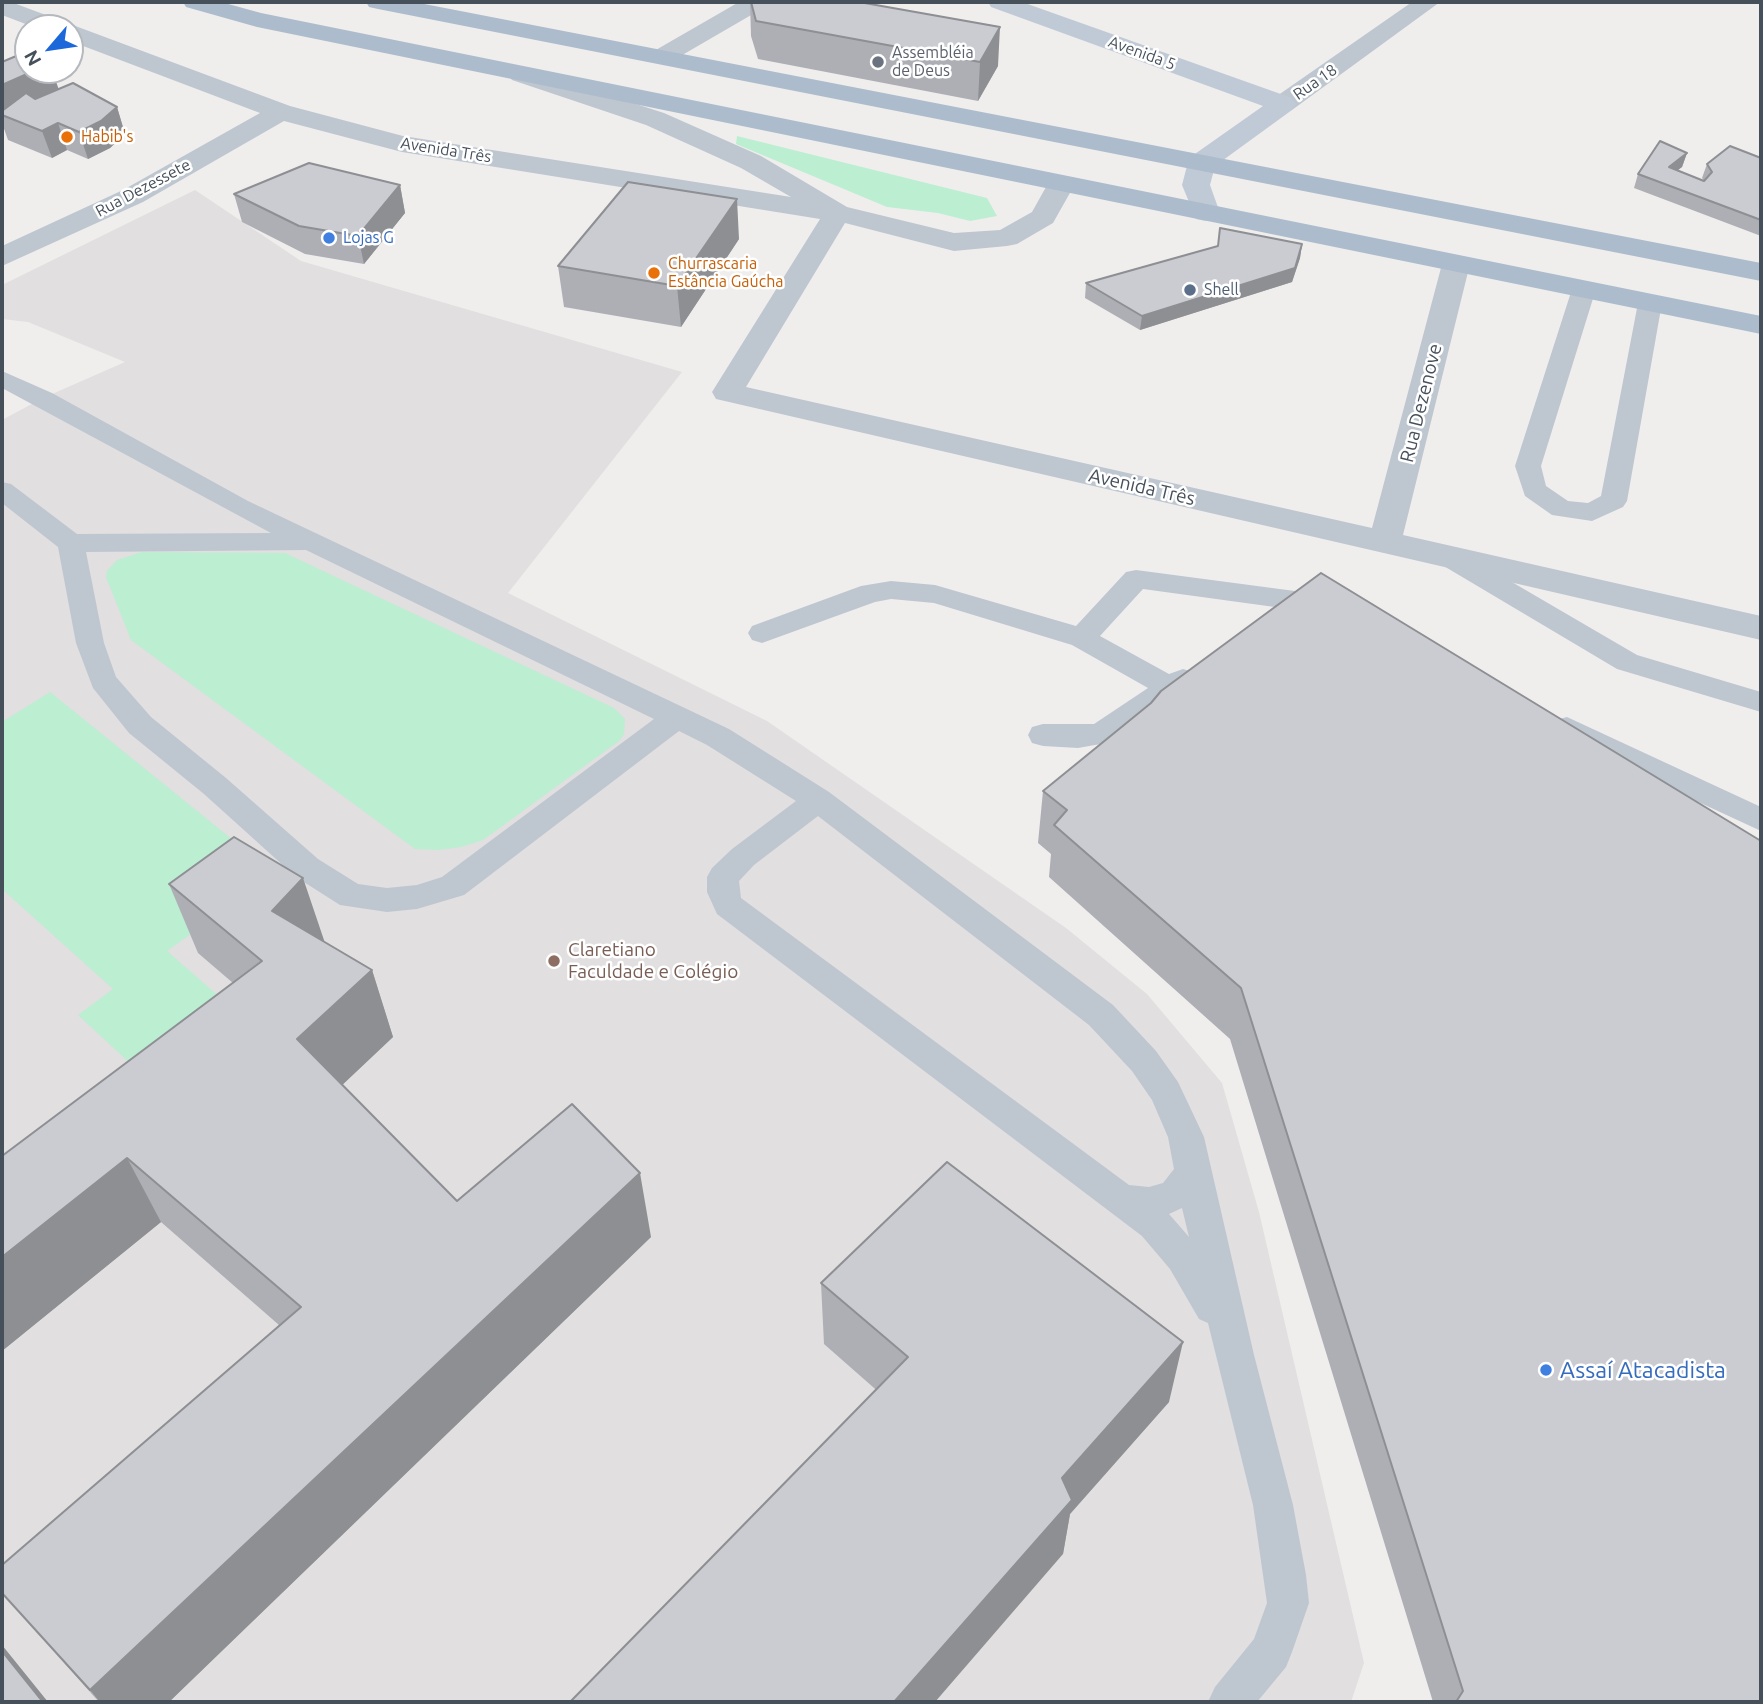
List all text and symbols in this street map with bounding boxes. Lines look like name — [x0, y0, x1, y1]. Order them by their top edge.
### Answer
north arrow — [14, 14, 84, 84]
street label: Avenida 5 — [1106, 32, 1178, 74]
place label: Assembléia de Deus — [892, 43, 974, 81]
text: N — [19, 47, 45, 70]
marker: Assembléia de Deus — [870, 54, 886, 70]
street label: Rua 18 — [1289, 60, 1341, 104]
place label: Habib's — [81, 127, 133, 147]
marker: Habib's — [59, 129, 75, 145]
street label: Avenida Três — [399, 133, 493, 167]
street label: Rua Dezessete — [92, 155, 194, 221]
place label: Lojas G — [343, 228, 394, 248]
marker: Lojas G — [321, 230, 337, 246]
place label: Churrascaria Estância Gaúcha — [668, 254, 784, 292]
marker: Churrascaria Estância Gaúcha — [646, 265, 662, 281]
place label: Shell — [1204, 280, 1239, 300]
marker: Shell — [1182, 282, 1198, 298]
street label: Rua Dezenove — [1395, 341, 1447, 465]
street label: Avenida Três — [1087, 464, 1197, 510]
place label: Claretiano Faculdade e Colégio — [568, 939, 738, 983]
marker: Claretiano Faculdade e Colégio — [546, 953, 562, 969]
place label: Assaí Atacadista — [1560, 1356, 1726, 1384]
marker: Assaí Atacadista — [1538, 1362, 1554, 1378]

